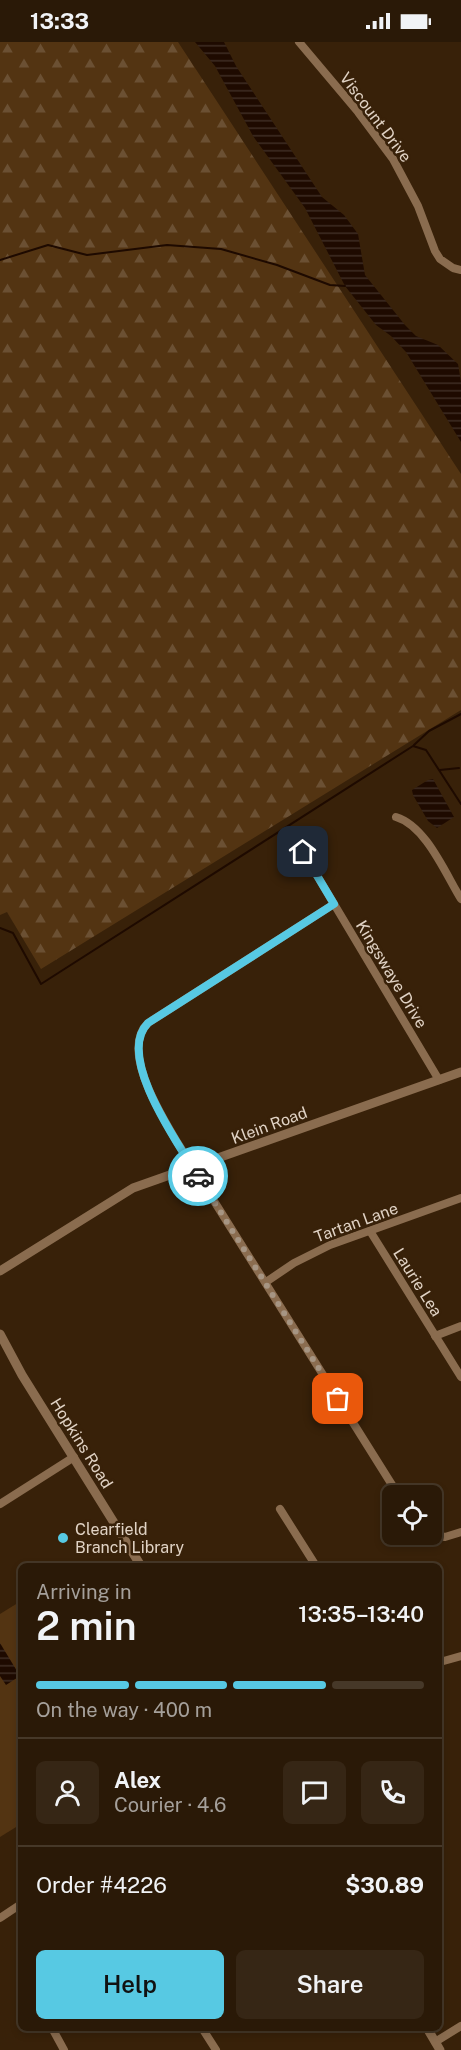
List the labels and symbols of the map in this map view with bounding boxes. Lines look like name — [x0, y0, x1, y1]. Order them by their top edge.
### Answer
street label: Viscount Drive — [336, 69, 415, 166]
pin — [277, 826, 328, 877]
street label: Kingswaye Drive — [352, 917, 431, 1032]
street label: Klein Road — [229, 1103, 310, 1148]
courier — [168, 1146, 228, 1206]
street label: Tartan Lane — [312, 1199, 401, 1246]
street label: Laurie Lea — [389, 1245, 446, 1320]
pin — [312, 1373, 363, 1424]
street label: Hopkins Road — [46, 1395, 117, 1492]
place label: Clearfield Branch Library — [75, 1520, 185, 1557]
marker: Clearfield Branch Library — [56, 1531, 70, 1545]

